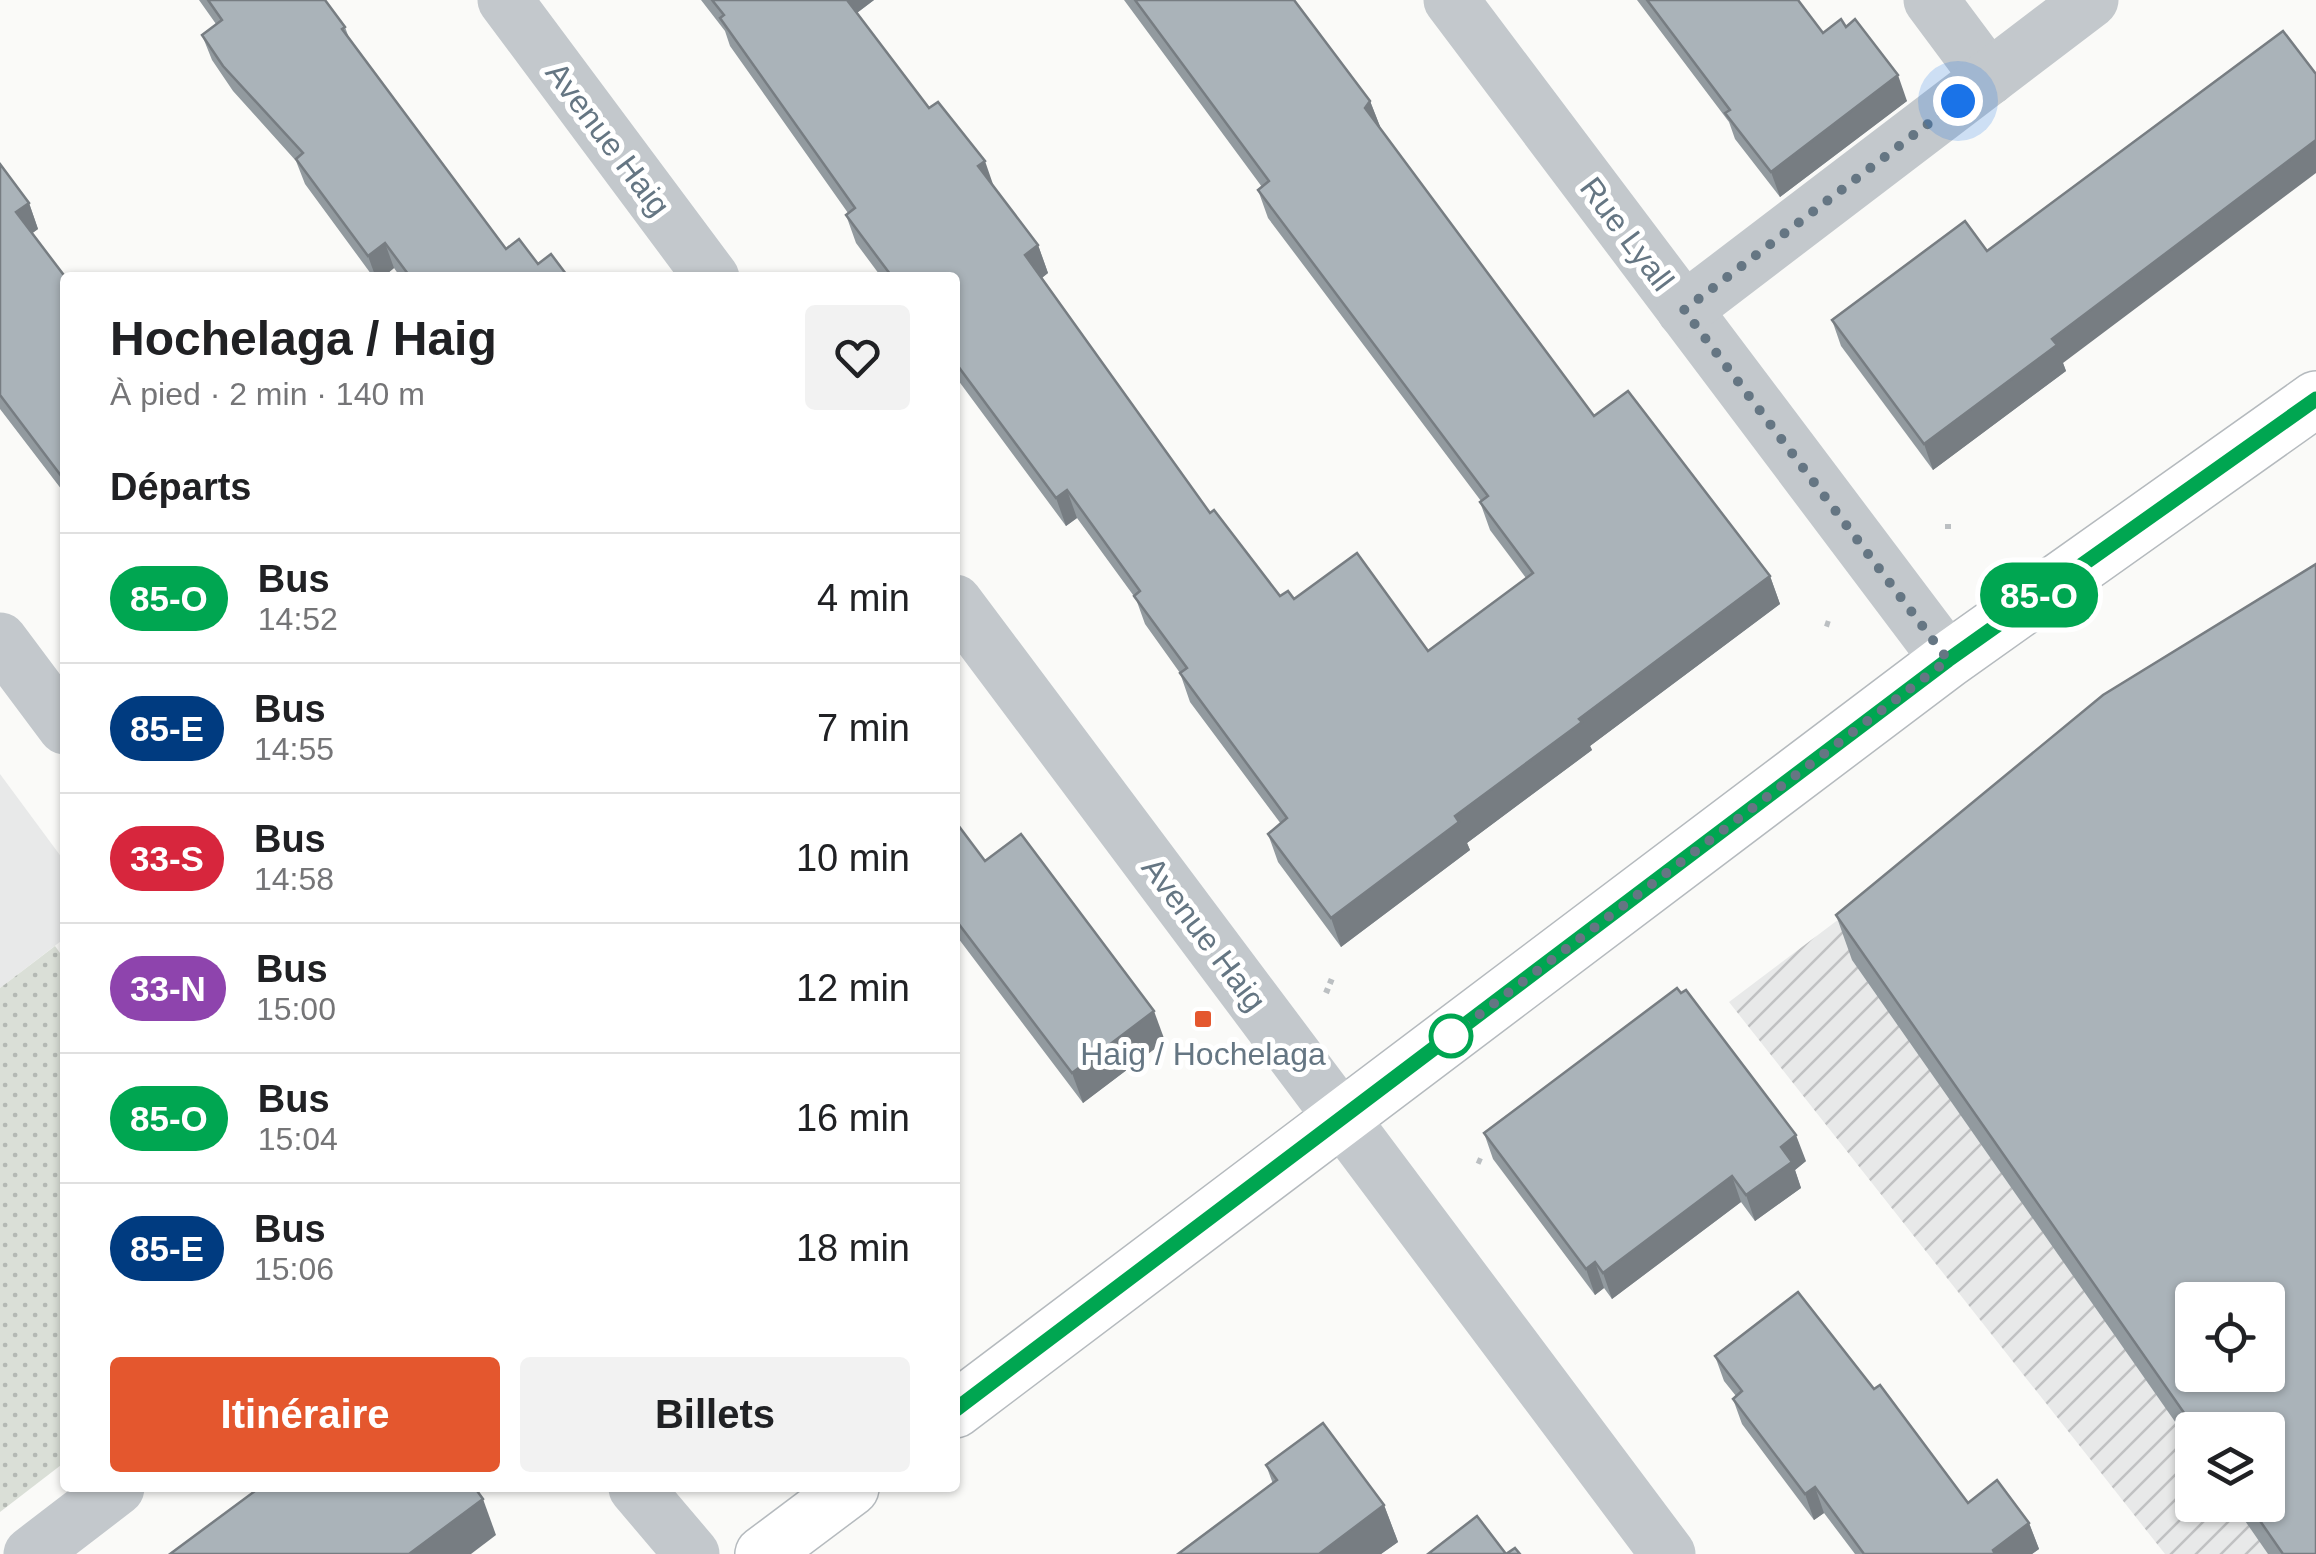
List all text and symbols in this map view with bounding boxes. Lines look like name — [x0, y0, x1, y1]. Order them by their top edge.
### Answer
street label: Avenue Haig — [539, 55, 677, 223]
your location — [1933, 76, 1983, 126]
street label: Rue Lyall — [1573, 170, 1681, 298]
button: heart — [805, 305, 910, 410]
text: Hochelaga / Haig — [110, 312, 497, 365]
text: À pied · 2 min · 140 m — [110, 376, 425, 412]
text: Départs — [110, 466, 252, 508]
text: Bus — [258, 558, 330, 600]
line badge: 85-O — [1969, 562, 2109, 628]
text: 85-O — [2000, 576, 2078, 615]
text: 4 min — [817, 577, 910, 619]
text: 85-O — [130, 579, 208, 618]
text: 14:52 — [258, 601, 338, 637]
text: Bus — [254, 688, 326, 730]
text: 7 min — [817, 707, 910, 749]
text: 85-E — [130, 709, 204, 748]
text: 14:55 — [254, 731, 334, 767]
text: Bus — [254, 818, 326, 860]
text: 10 min — [796, 837, 910, 879]
text: 33-S — [130, 839, 204, 878]
street label: Avenue Haig — [1135, 850, 1273, 1018]
text: 14:58 — [254, 861, 334, 897]
text: Bus — [256, 948, 328, 990]
text: 12 min — [796, 967, 910, 1009]
text: 33-N — [130, 969, 206, 1008]
text: 15:00 — [256, 991, 336, 1027]
marker: Haig / Hochelaga — [1192, 1008, 1214, 1030]
unlabelled marker — [1430, 1015, 1472, 1057]
place label: Haig / Hochelaga — [1080, 1036, 1326, 1072]
text: Bus — [258, 1078, 330, 1120]
text: 16 min — [796, 1097, 910, 1139]
text: 85-O — [130, 1099, 208, 1138]
text: 15:04 — [258, 1121, 338, 1157]
text: Bus — [254, 1208, 326, 1250]
text: 18 min — [796, 1227, 910, 1269]
text: 85-E — [130, 1229, 204, 1268]
text: 15:06 — [254, 1251, 334, 1287]
map controls — [2175, 1282, 2285, 1522]
button: locate — [2175, 1282, 2285, 1392]
button: Itinéraire — [110, 1357, 500, 1472]
button: Billets — [520, 1357, 910, 1472]
button: layers — [2175, 1412, 2285, 1522]

